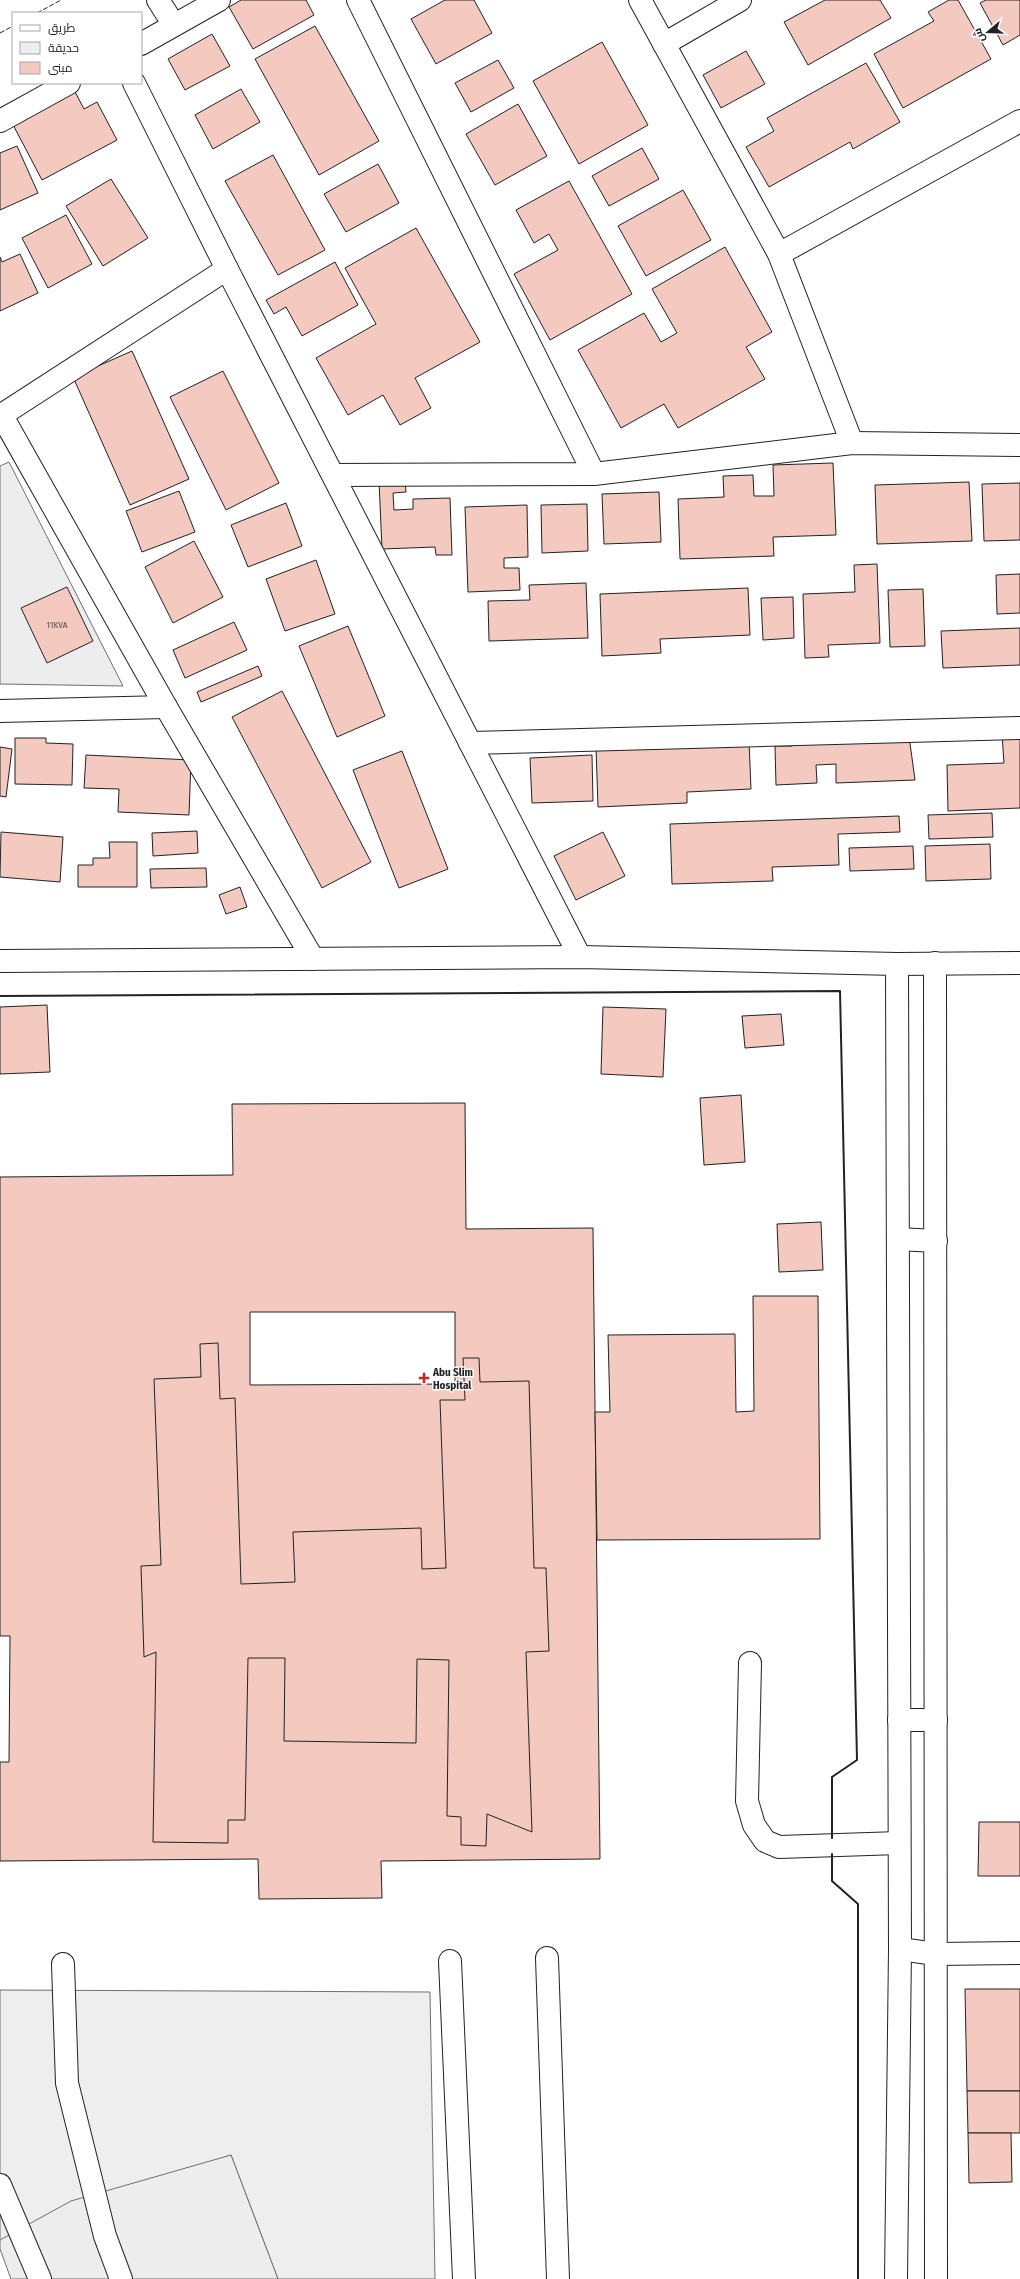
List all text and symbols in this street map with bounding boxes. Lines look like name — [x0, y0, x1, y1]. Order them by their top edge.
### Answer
legend — [12, 12, 142, 84]
north arrow — [968, 12, 1008, 52]
text: طريق — [48, 21, 76, 35]
text: ش — [971, 26, 987, 44]
text: حديقة — [48, 41, 79, 55]
text: مبنى — [48, 61, 73, 75]
house number: 11KVA — [47, 620, 68, 630]
place label: Abu Slim Hospital — [432, 1366, 473, 1392]
marker: Abu Slim Hospital — [418, 1372, 430, 1384]

